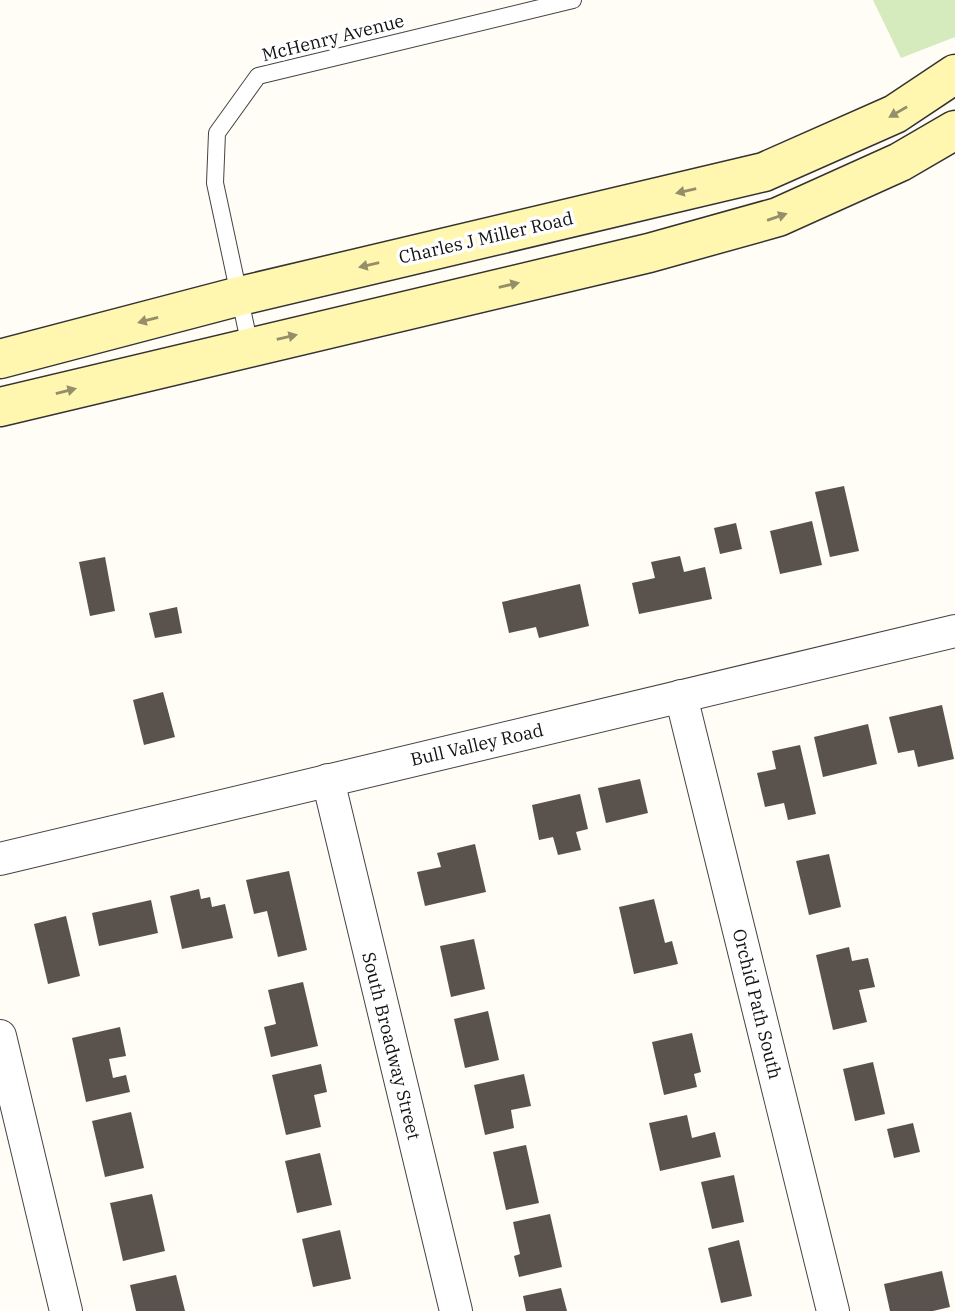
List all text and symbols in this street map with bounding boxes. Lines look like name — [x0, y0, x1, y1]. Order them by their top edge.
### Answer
street label: McHenry Avenue — [259, 9, 406, 66]
one-way arrow — [888, 105, 907, 118]
one-way arrow — [675, 185, 697, 196]
street label: Charles J Miller Road — [397, 206, 575, 269]
one-way arrow — [766, 211, 787, 222]
one-way arrow — [358, 260, 380, 271]
one-way arrow — [498, 280, 520, 291]
one-way arrow — [137, 315, 159, 326]
one-way arrow — [276, 331, 298, 342]
one-way arrow — [55, 385, 77, 396]
street label: Bull Valley Road — [408, 718, 546, 771]
street label: Orchid Path South — [728, 926, 787, 1081]
street label: South Broadway Street — [357, 950, 426, 1142]

